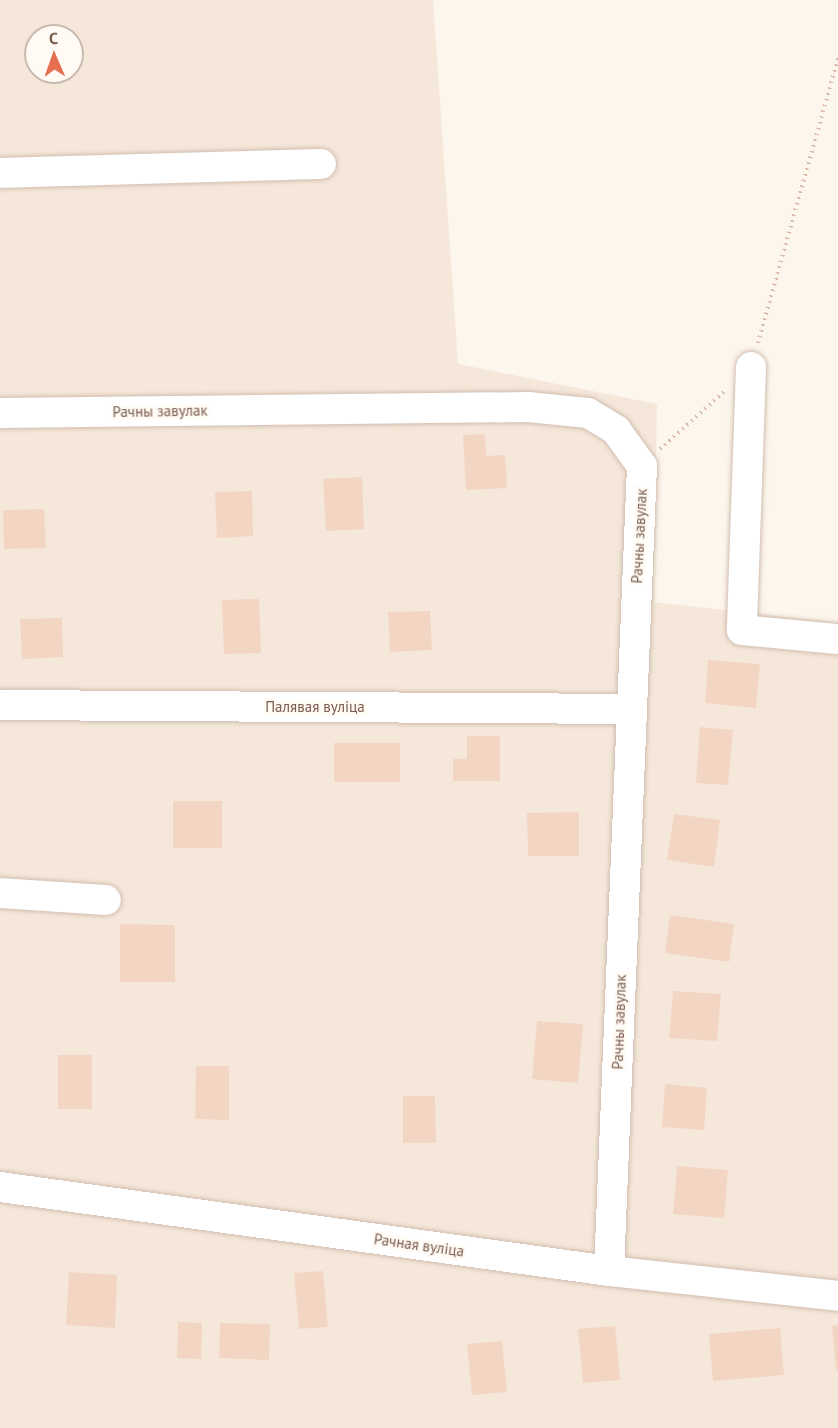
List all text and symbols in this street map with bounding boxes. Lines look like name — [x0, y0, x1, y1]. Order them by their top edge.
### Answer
north arrow — [24, 24, 84, 84]
text: С — [49, 28, 58, 48]
street label: Рачны завулак — [112, 401, 208, 421]
street label: Рачны завулак — [628, 488, 650, 584]
street label: Палявая вуліца — [265, 698, 365, 716]
street label: Рачны завулак — [608, 974, 630, 1070]
street label: Рачная вуліца — [373, 1230, 465, 1260]

